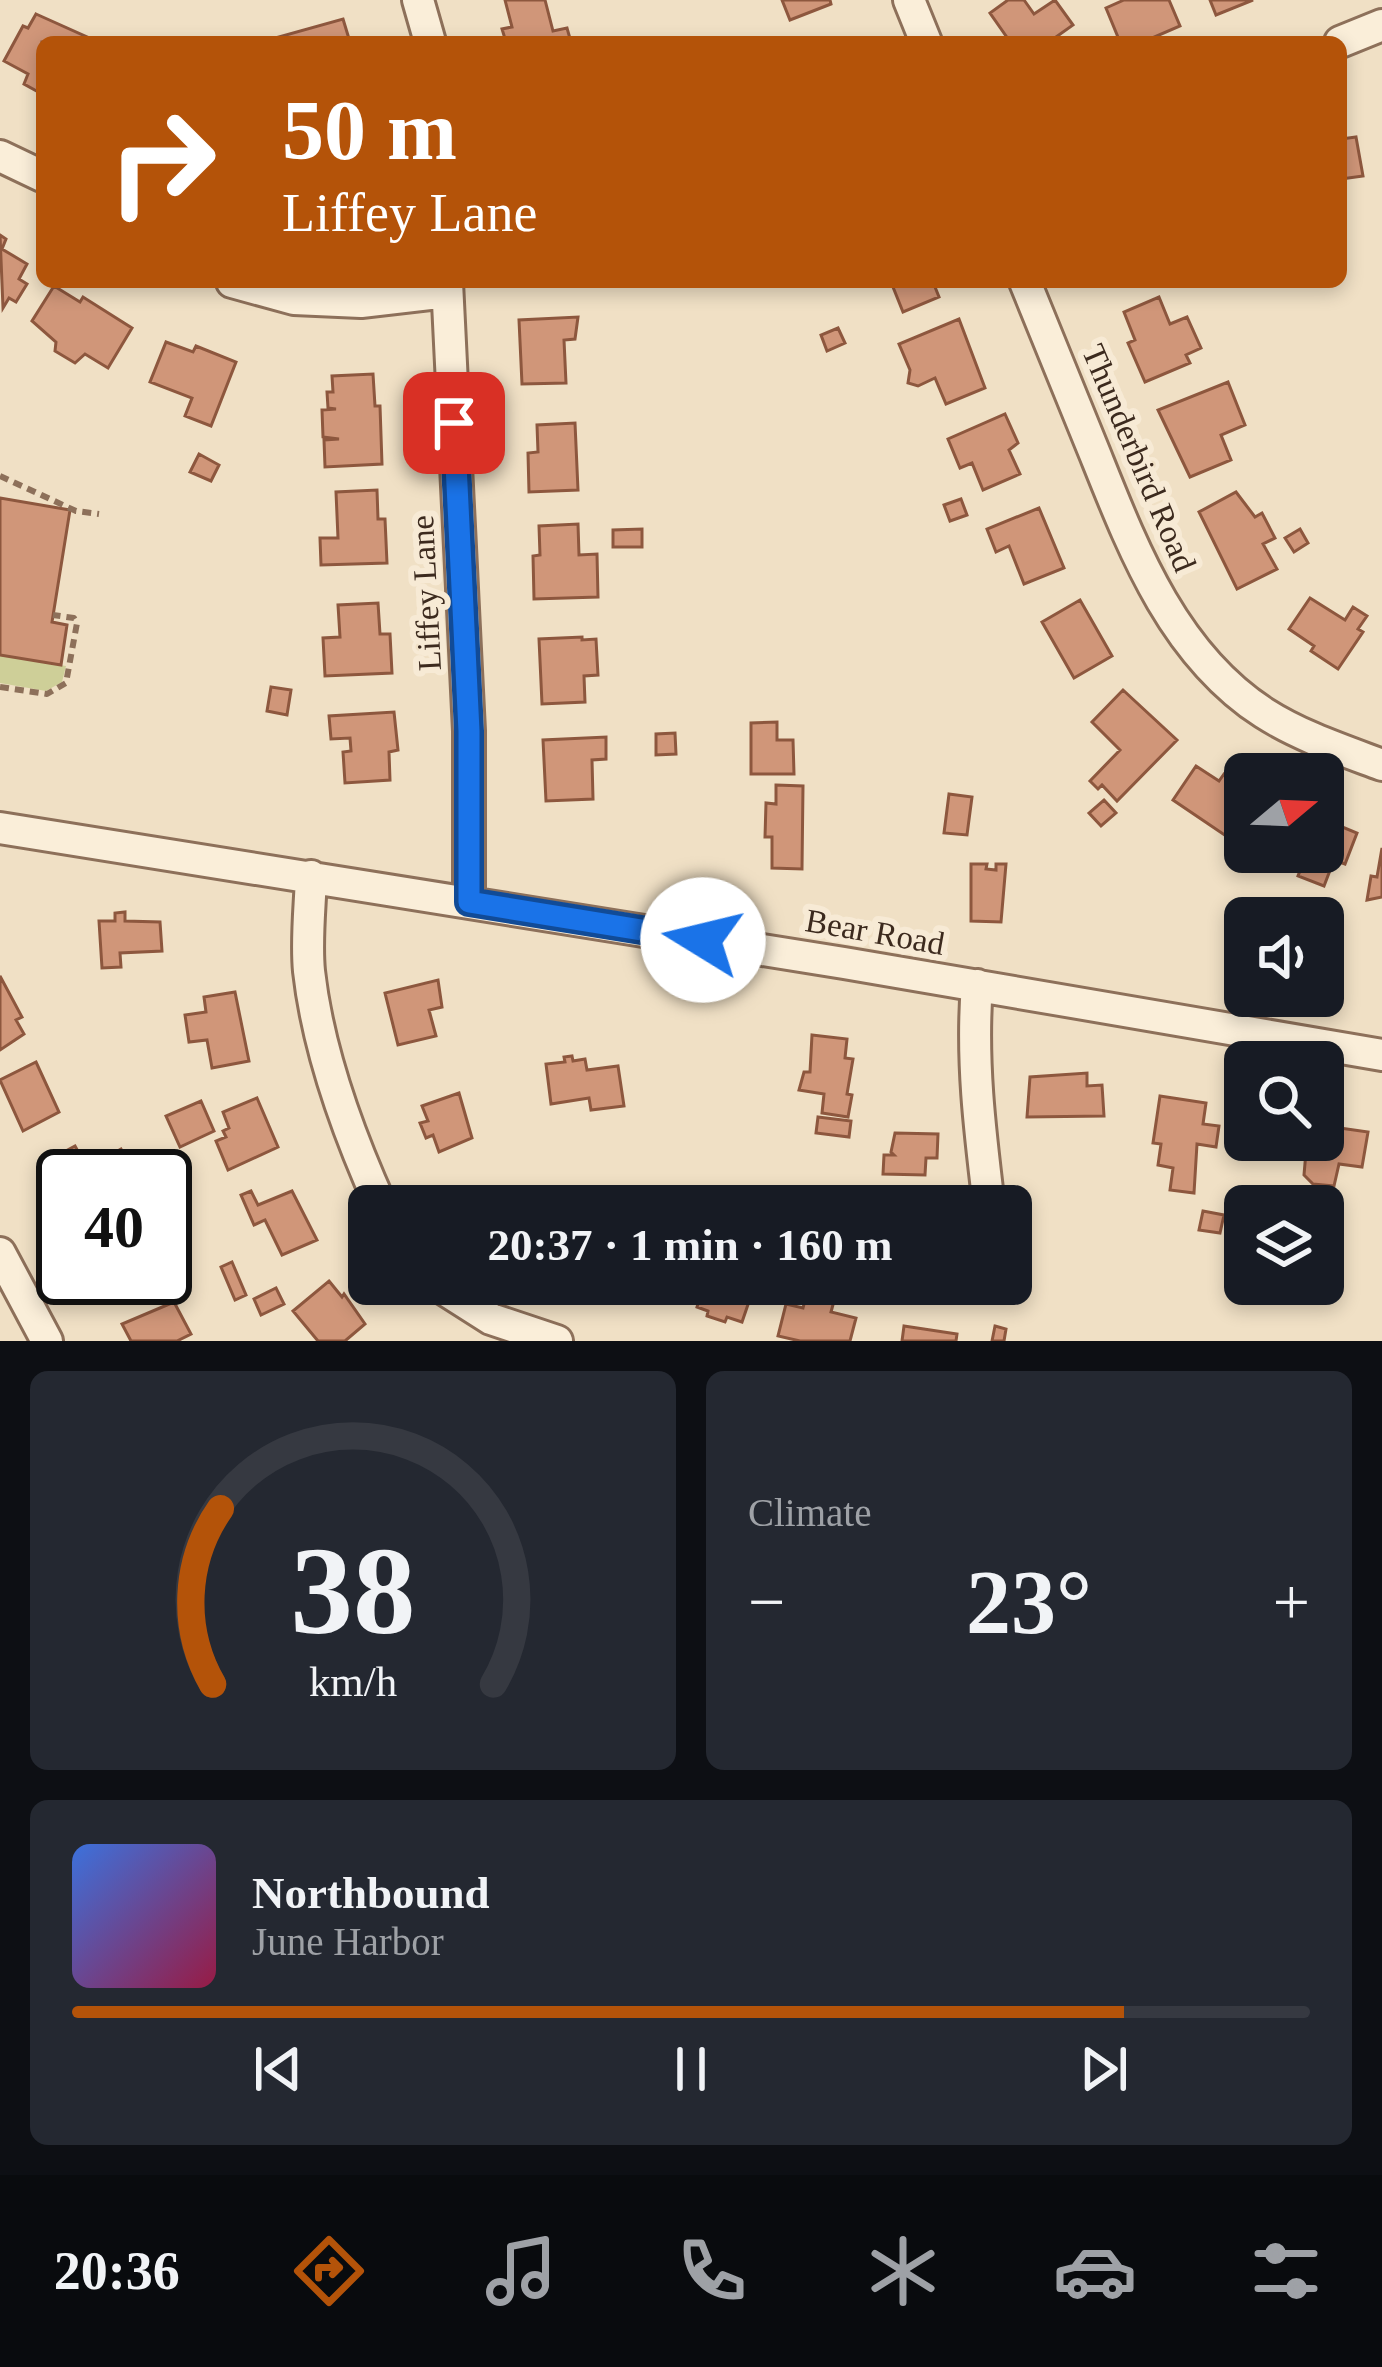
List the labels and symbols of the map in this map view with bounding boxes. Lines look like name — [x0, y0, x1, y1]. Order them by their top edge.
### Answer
street label: Thunderbird Road — [1075, 339, 1203, 577]
pin — [403, 372, 505, 474]
street label: Liffey Lane — [404, 514, 448, 672]
north arrow — [1224, 753, 1344, 873]
position arrow — [640, 877, 766, 1003]
street label: Bear Road — [803, 902, 948, 962]
speed limit sign: 40 — [36, 1149, 192, 1305]

